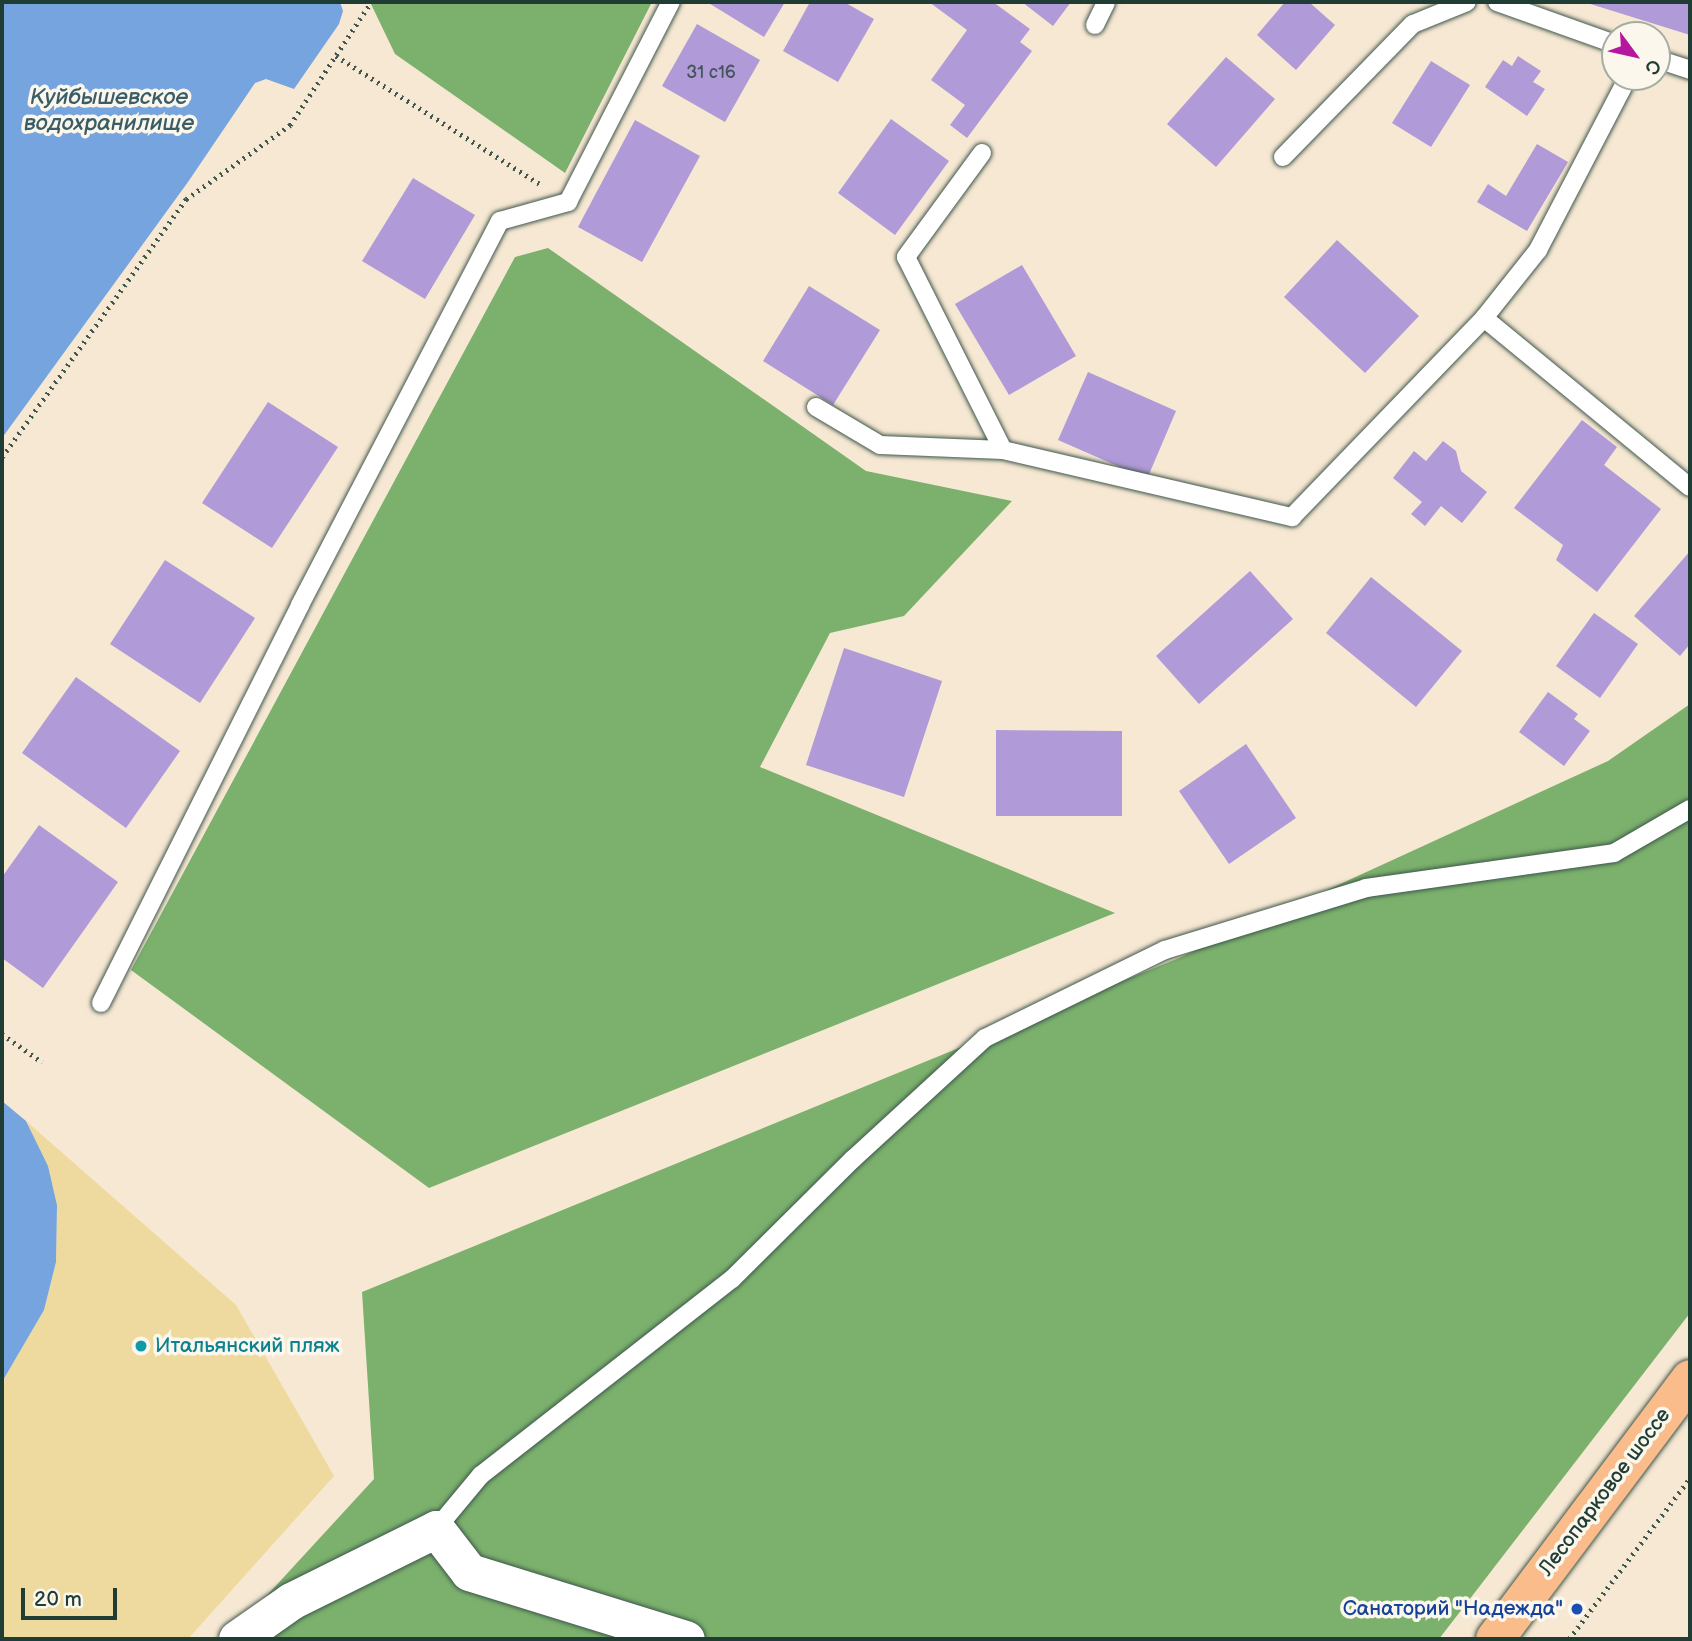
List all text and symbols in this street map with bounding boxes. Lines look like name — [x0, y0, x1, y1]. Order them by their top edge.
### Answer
north arrow — [1601, 21, 1671, 91]
text: С — [1639, 55, 1666, 78]
house number: 31 с16 — [686, 62, 736, 84]
water label: Куйбышевское водохранилище — [24, 83, 194, 137]
place label: Итальянский пляж — [155, 1333, 339, 1359]
marker: Итальянский пляж — [133, 1338, 149, 1354]
street label: Лесопарковое шоссе — [1534, 1403, 1676, 1581]
scale bar — [24, 1574, 121, 1618]
text: 20 m — [34, 1587, 82, 1612]
place label: Санаторий "Надежда" — [1343, 1596, 1563, 1622]
marker: Санаторий "Надежда" — [1569, 1601, 1585, 1617]

